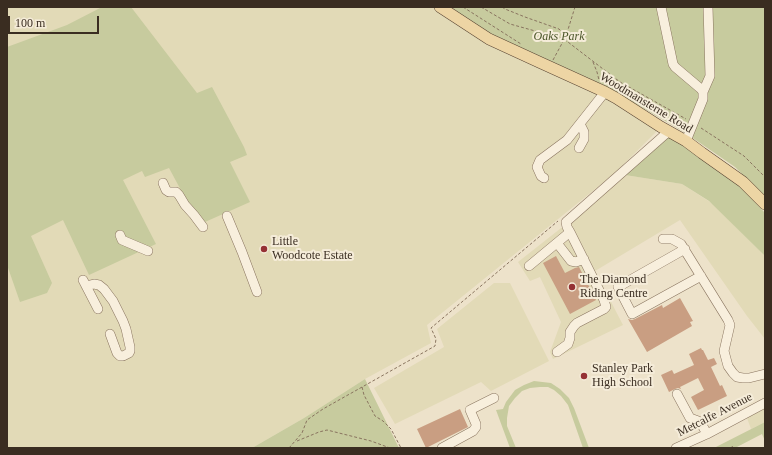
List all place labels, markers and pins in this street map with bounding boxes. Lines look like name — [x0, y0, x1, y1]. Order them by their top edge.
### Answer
place label: Little Woodcote Estate — [272, 235, 353, 263]
marker: Little Woodcote Estate — [259, 244, 269, 254]
place label: The Diamond Riding Centre — [580, 273, 648, 301]
marker: The Diamond Riding Centre — [567, 282, 577, 292]
place label: Stanley Park High School — [592, 362, 653, 390]
marker: Stanley Park High School — [579, 371, 589, 381]

